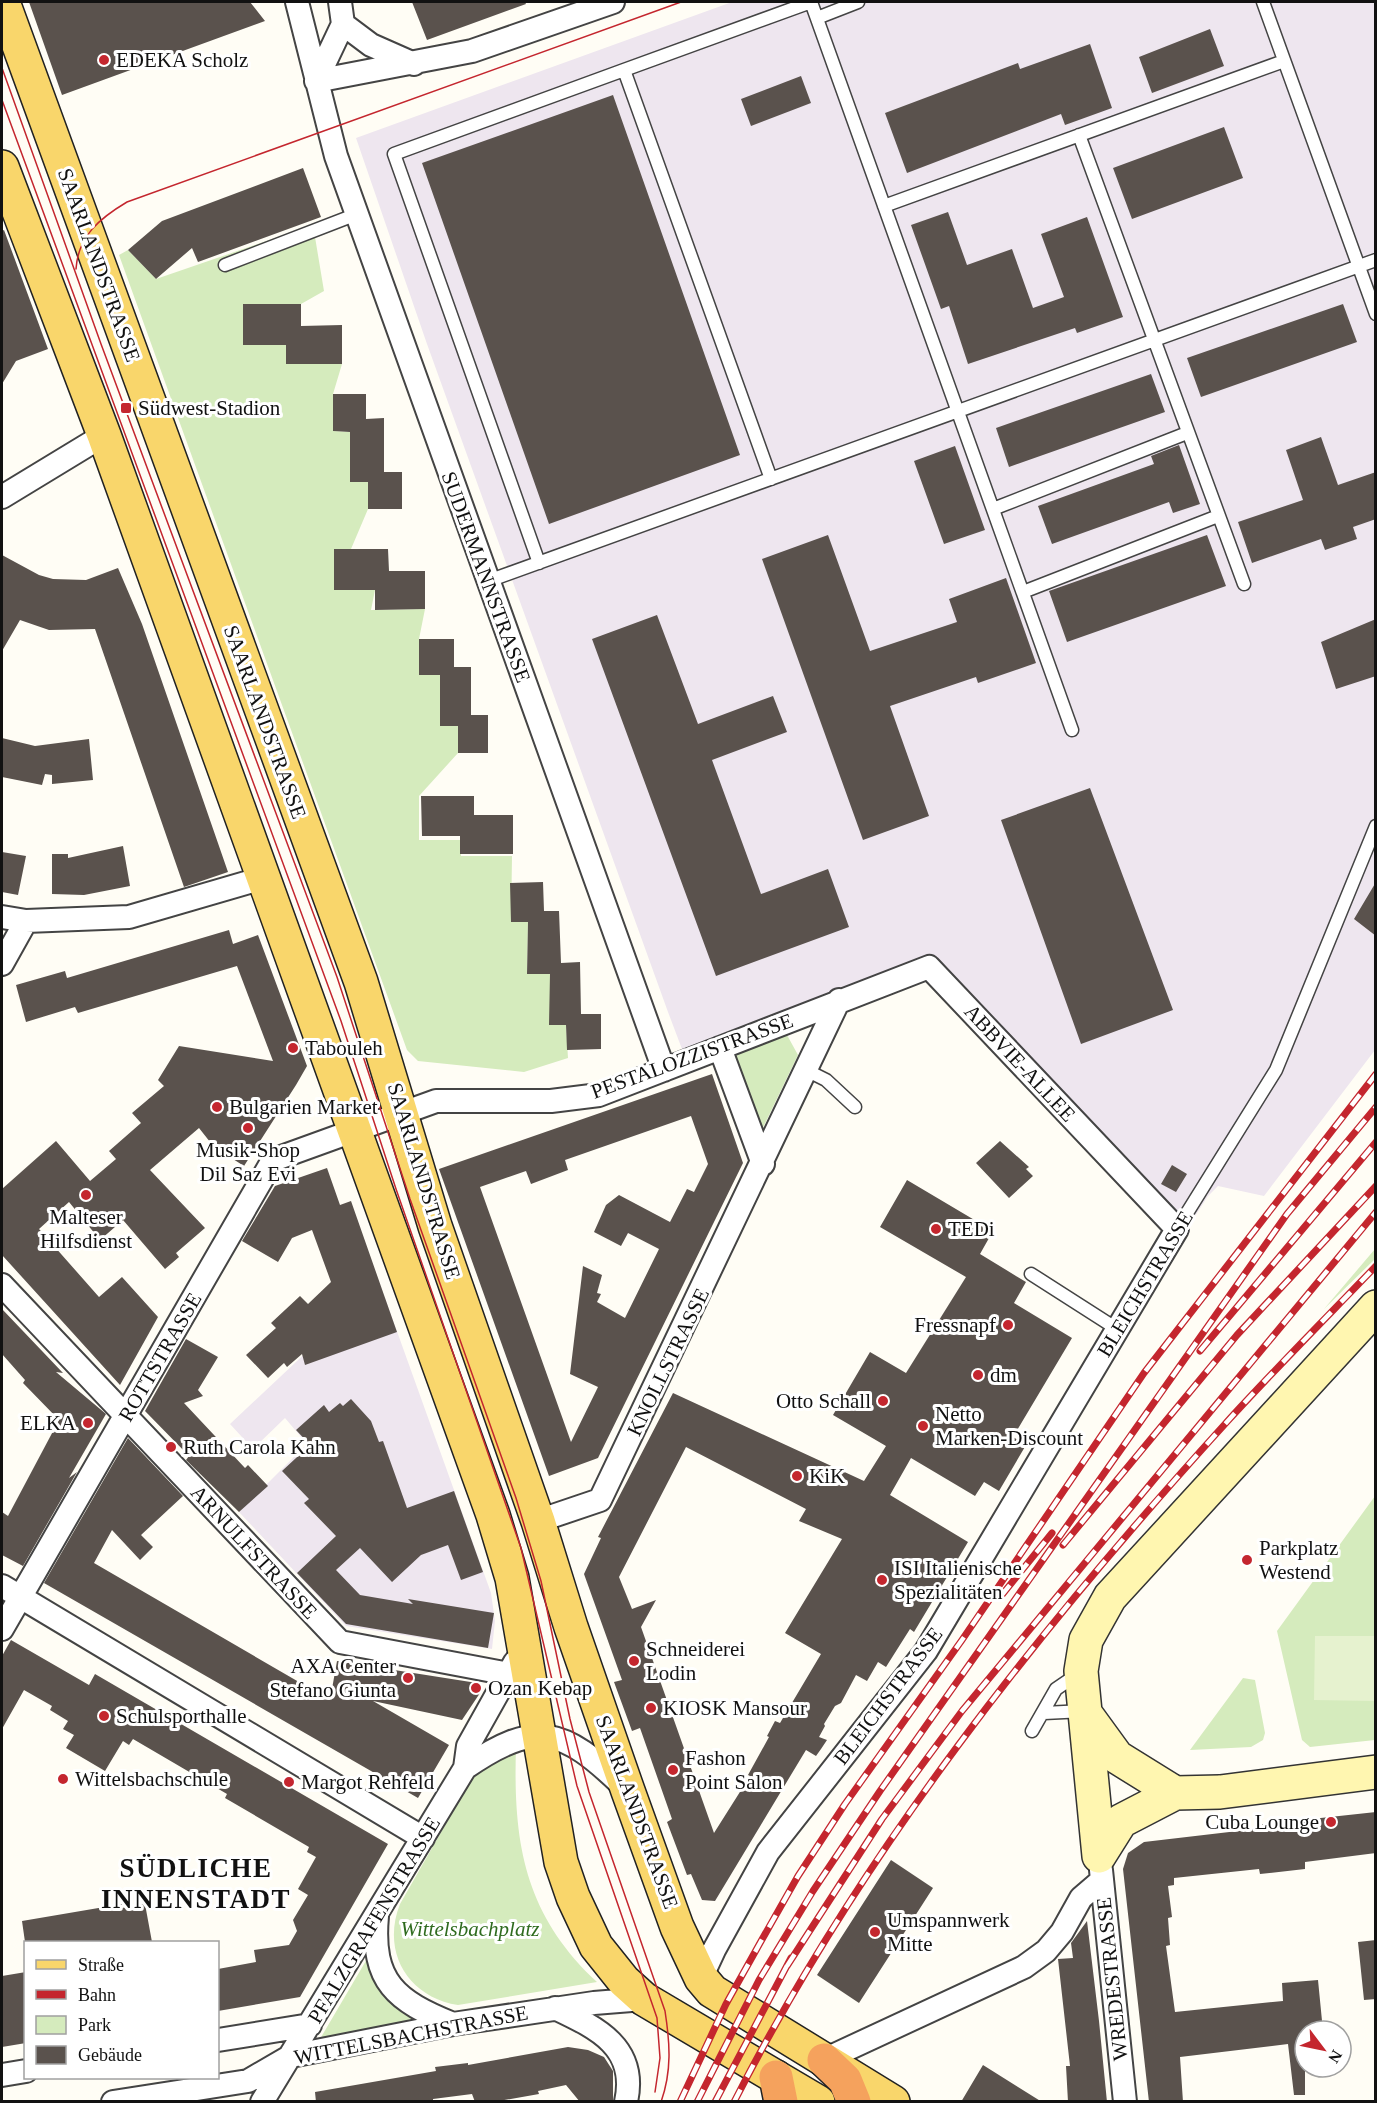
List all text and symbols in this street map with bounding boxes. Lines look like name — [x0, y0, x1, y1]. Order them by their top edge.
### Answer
place label: EDEKA Scholz — [116, 48, 248, 72]
marker: EDEKA Scholz — [97, 53, 111, 67]
street label: SAARLANDSTRASSE — [53, 165, 145, 365]
place label: Südwest-Stadion — [138, 396, 281, 420]
marker: Südwest-Stadion — [119, 401, 133, 415]
street label: SUDERMANNSTRASSE — [437, 468, 535, 686]
street label: SAARLANDSTRASSE — [219, 622, 311, 822]
street label: ABBVIE-ALLEE — [960, 999, 1080, 1127]
street label: PESTALOZZISTRASSE — [588, 1008, 796, 1104]
place label: Tabouleh — [305, 1036, 383, 1060]
marker: Tabouleh — [286, 1041, 300, 1055]
street label: SAARLANDSTRASSE — [383, 1080, 465, 1282]
place label: Bulgarien Market — [229, 1095, 378, 1119]
marker: Bulgarien Market — [210, 1100, 224, 1114]
marker: Musik-Shop Dil Saz Evi — [241, 1121, 255, 1135]
place label: Musik-Shop Dil Saz Evi — [196, 1138, 300, 1186]
marker: Malteser Hilfsdienst — [79, 1188, 93, 1202]
place label: Malteser Hilfsdienst — [40, 1205, 132, 1253]
street label: BLEICHSTRASSE — [1092, 1207, 1198, 1361]
place label: TEDi — [948, 1217, 995, 1241]
marker: TEDi — [929, 1222, 943, 1236]
street label: KNOLLSTRASSE — [622, 1284, 714, 1440]
street label: ROTTSTRASSE — [113, 1288, 207, 1426]
place label: Fressnapf — [914, 1313, 996, 1337]
marker: Fressnapf — [1001, 1318, 1015, 1332]
place label: dm — [990, 1363, 1017, 1387]
marker: dm — [971, 1368, 985, 1382]
place label: Otto Schall — [776, 1389, 871, 1413]
marker: Otto Schall — [876, 1394, 890, 1408]
place label: Netto Marken-Discount — [935, 1402, 1083, 1450]
place label: ELKA — [20, 1411, 77, 1435]
marker: ELKA — [81, 1416, 95, 1430]
marker: Netto Marken-Discount — [916, 1419, 930, 1433]
place label: Ruth Carola Kahn — [183, 1435, 336, 1459]
marker: Ruth Carola Kahn — [164, 1440, 178, 1454]
place label: KiK — [809, 1464, 845, 1488]
marker: KiK — [790, 1469, 804, 1483]
street label: ARNULFSTRASSE — [186, 1480, 322, 1624]
place label: Parkplatz Westend — [1259, 1536, 1338, 1584]
marker: Parkplatz Westend — [1240, 1553, 1254, 1567]
place label: ISI Italienische Spezialitäten — [894, 1556, 1022, 1604]
marker: ISI Italienische Spezialitäten — [875, 1573, 889, 1587]
street label: BLEICHSTRASSE — [829, 1623, 947, 1769]
place label: Schneiderei Lodin — [646, 1637, 745, 1685]
place label: AXA Center Stefano Giunta — [269, 1654, 397, 1702]
marker: Schneiderei Lodin — [627, 1654, 641, 1668]
marker: AXA Center Stefano Giunta — [401, 1671, 415, 1685]
place label: Ozan Kebap — [488, 1676, 592, 1700]
marker: Ozan Kebap — [469, 1681, 483, 1695]
place label: KIOSK Mansour — [663, 1696, 807, 1720]
marker: KIOSK Mansour — [644, 1701, 658, 1715]
place label: Schulsporthalle — [116, 1704, 247, 1728]
marker: Schulsporthalle — [97, 1709, 111, 1723]
street label: SAARLANDSTRASSE — [591, 1712, 683, 1912]
place label: Fashon Point Salon — [685, 1746, 783, 1794]
marker: Fashon Point Salon — [666, 1763, 680, 1777]
place label: Wittelsbachschule — [75, 1767, 228, 1791]
place label: Margot Rehfeld — [301, 1770, 435, 1794]
marker: Wittelsbachschule — [56, 1772, 70, 1786]
marker: Margot Rehfeld — [282, 1775, 296, 1789]
place label: Cuba Lounge — [1205, 1810, 1319, 1834]
street label: PFALZGRAFENSTRASSE — [303, 1812, 445, 2028]
marker: Cuba Lounge — [1324, 1815, 1338, 1829]
district label: SÜDLICHE INNENSTADT — [101, 1853, 291, 1914]
street label: WREDESTRASSE — [1091, 1896, 1133, 2062]
place label: Umspannwerk Mitte — [887, 1908, 1010, 1956]
park label: Wittelsbachplatz — [401, 1917, 539, 1941]
marker: Umspannwerk Mitte — [868, 1925, 882, 1939]
legend — [24, 1941, 219, 2079]
text: Straße — [78, 1955, 124, 1975]
text: Bahn — [78, 1985, 116, 2005]
street label: WITTELSBACHSTRASSE — [292, 2001, 530, 2069]
text: Park — [78, 2015, 111, 2035]
north arrow — [1293, 2019, 1353, 2079]
text: Gebäude — [78, 2045, 142, 2065]
text: N — [1325, 2047, 1346, 2066]

